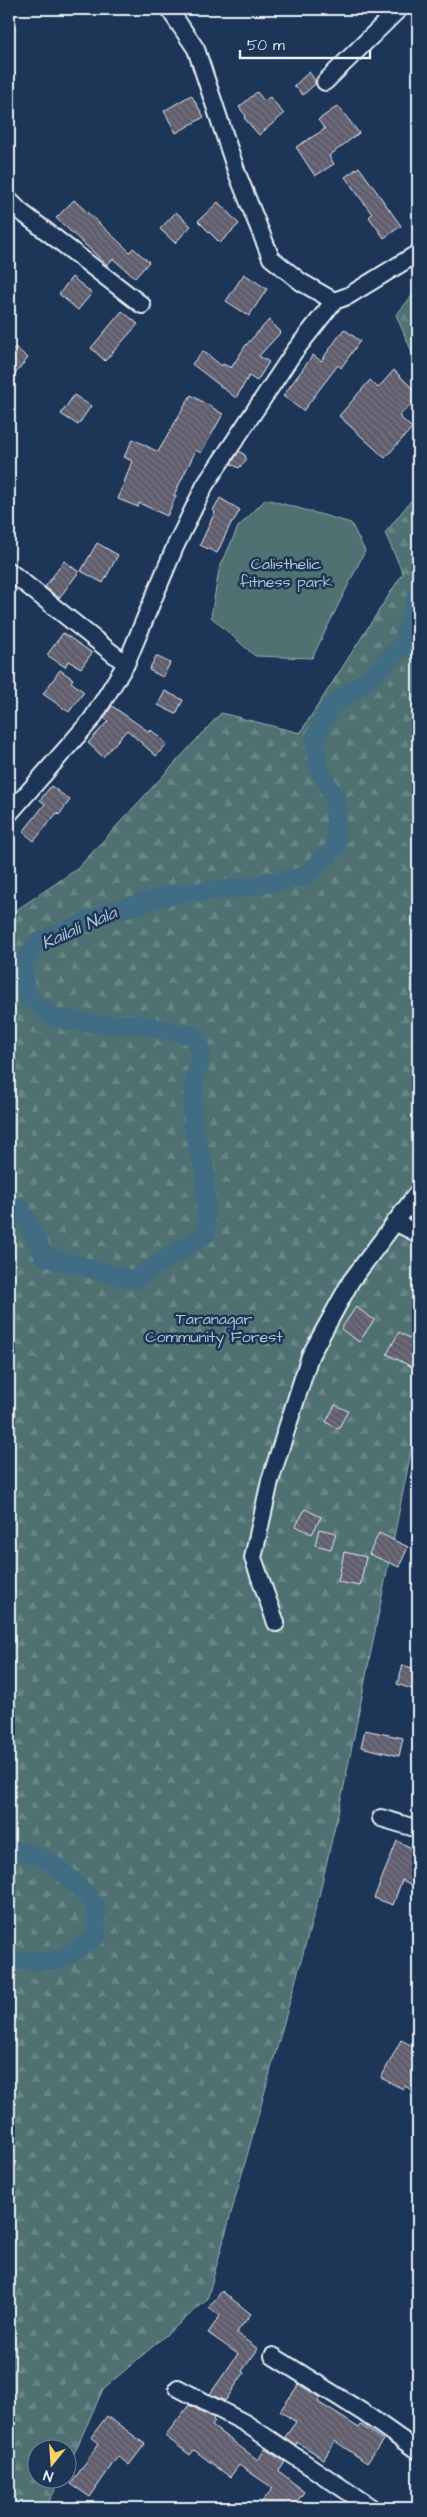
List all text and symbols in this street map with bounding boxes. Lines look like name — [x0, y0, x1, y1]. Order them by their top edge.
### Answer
scale bar — [240, 28, 370, 60]
text: 50 m — [247, 35, 285, 56]
park label: Calisthelic fitness park — [239, 553, 333, 593]
water label: Kailali Nala — [37, 900, 121, 956]
park label: Taranagar Community Forest — [145, 1308, 283, 1349]
north arrow — [28, 2440, 78, 2490]
text: N — [41, 2465, 56, 2486]

